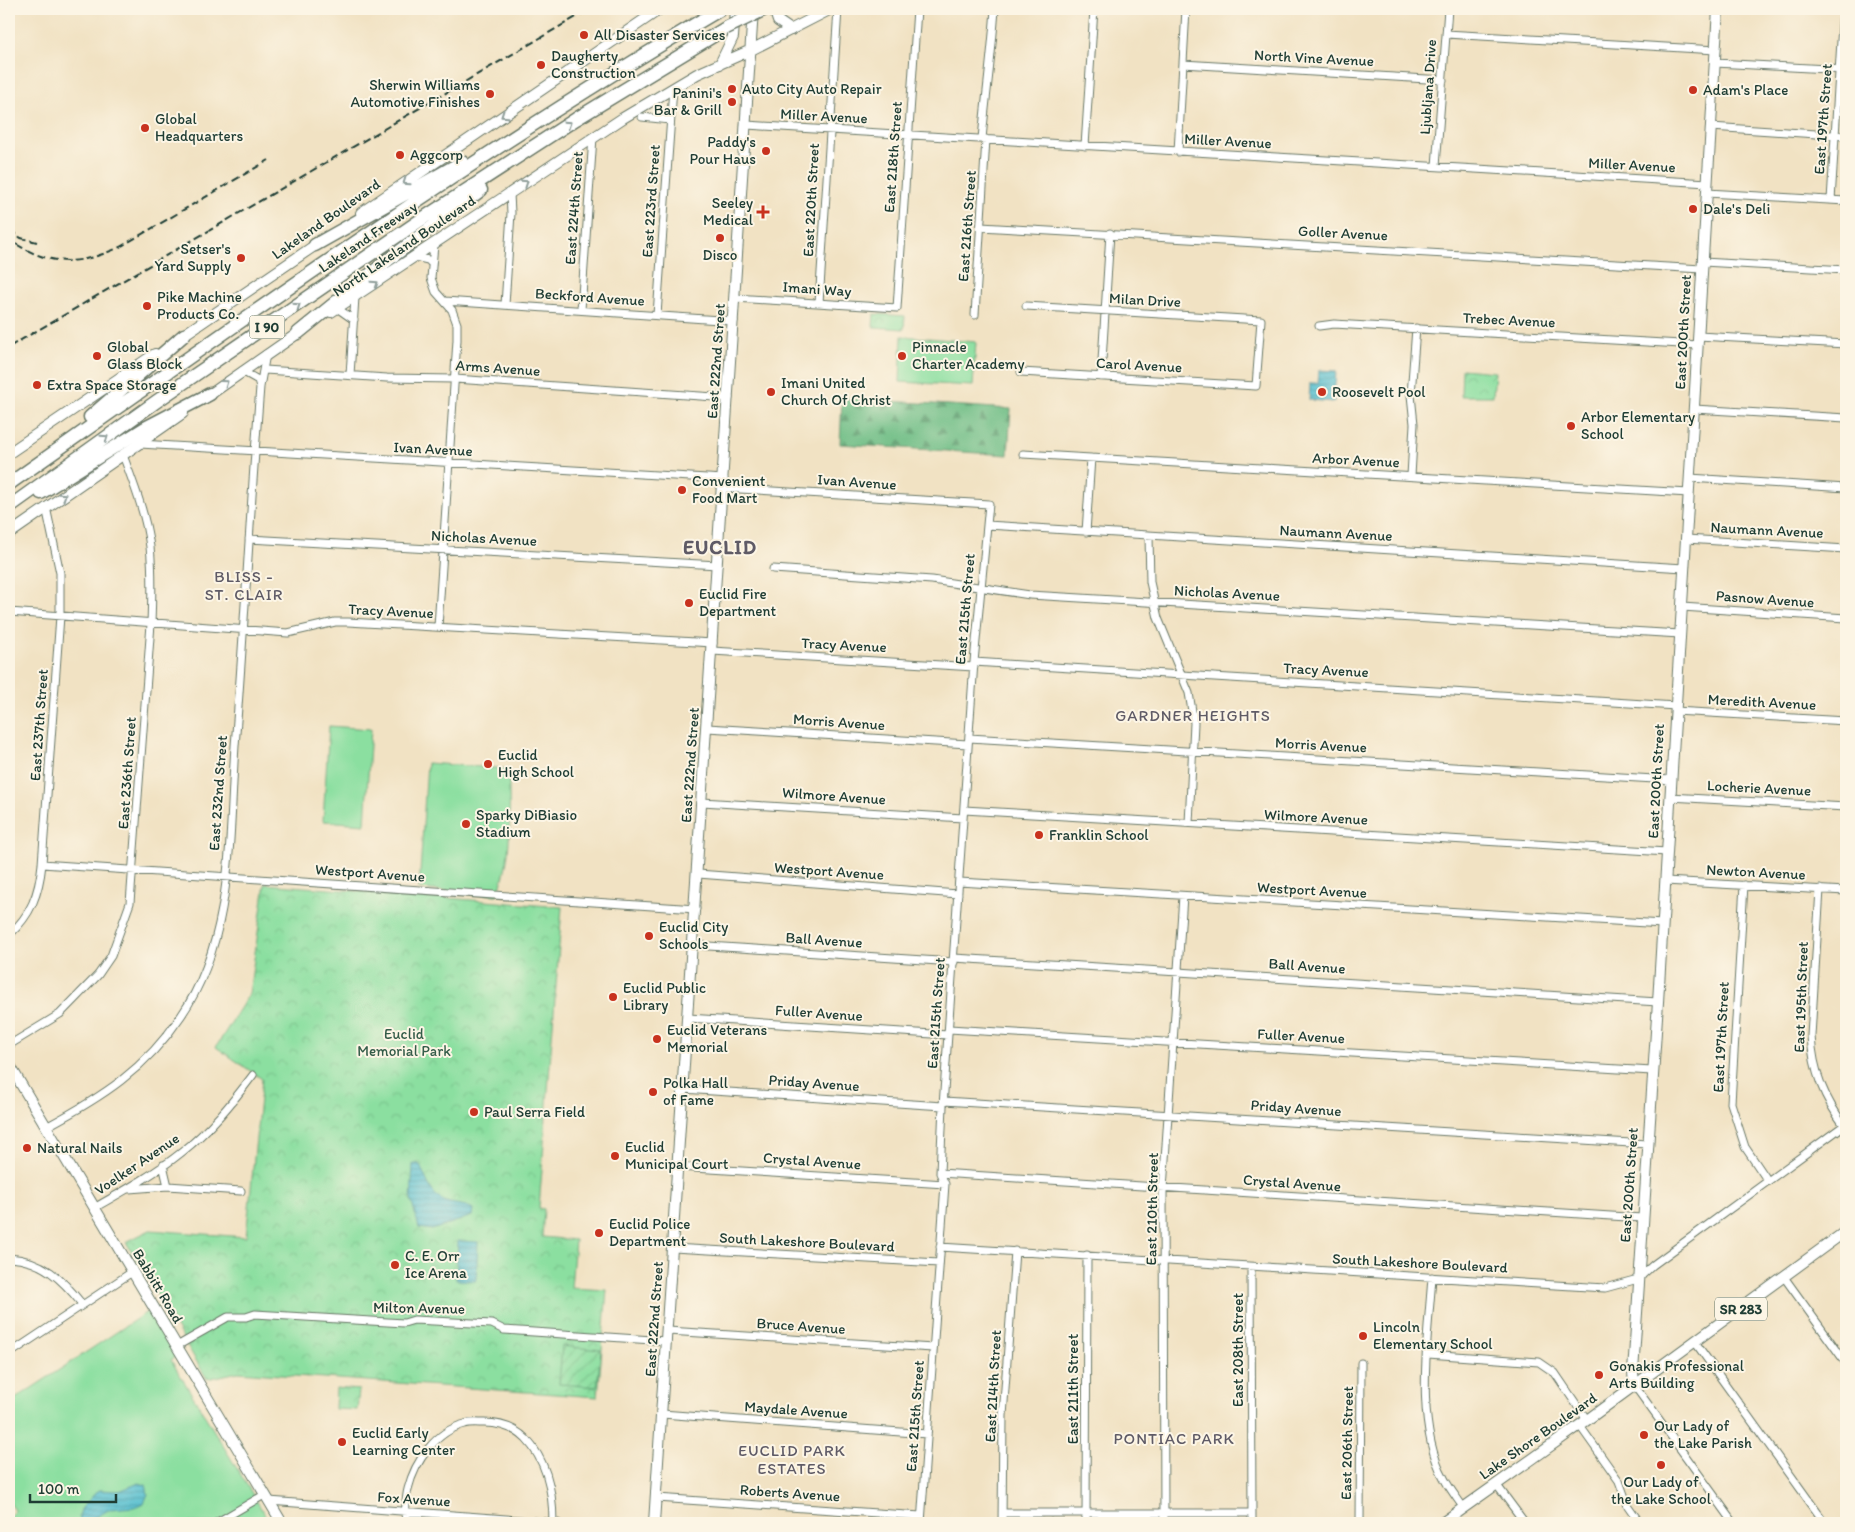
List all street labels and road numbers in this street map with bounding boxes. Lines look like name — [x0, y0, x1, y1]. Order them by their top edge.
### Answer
street label: Ljubljana Drive — [1416, 39, 1440, 135]
street label: North Vine Avenue — [1254, 46, 1374, 70]
street label: East 197th Street — [1810, 63, 1836, 175]
street label: East 218th Street — [880, 100, 906, 213]
street label: Miller Avenue — [780, 105, 868, 127]
street label: Miller Avenue — [1184, 130, 1272, 152]
street label: East 220th Street — [799, 142, 823, 257]
street label: East 223rd Street — [638, 144, 664, 258]
street label: East 224th Street — [561, 150, 587, 265]
street label: Miller Avenue — [1588, 154, 1676, 176]
street label: East 216th Street — [954, 169, 980, 282]
street label: Lakeland Boulevard — [268, 175, 384, 263]
street label: North Lakeland Boulevard — [329, 191, 479, 301]
street label: Lakeland Freeway — [315, 197, 421, 277]
street label: Goller Avenue — [1298, 222, 1388, 244]
street label: East 200th Street — [1671, 274, 1695, 390]
street label: Imani Way — [782, 278, 852, 300]
street label: Beckford Avenue — [535, 284, 645, 310]
street label: Milan Drive — [1109, 289, 1181, 311]
street label: East 222nd Street — [703, 302, 729, 419]
street label: Trebec Avenue — [1462, 309, 1556, 331]
road number: I 90 — [250, 316, 284, 338]
street label: Carol Avenue — [1095, 354, 1183, 376]
street label: Arms Avenue — [455, 356, 541, 380]
street label: Ivan Avenue — [393, 438, 473, 460]
street label: Arbor Avenue — [1312, 449, 1400, 471]
street label: Ivan Avenue — [817, 470, 897, 494]
street label: Naumann Avenue — [1710, 518, 1824, 542]
street label: Naumann Avenue — [1279, 521, 1393, 545]
street label: Nicholas Avenue — [431, 526, 537, 550]
street label: East 215th Street — [951, 552, 979, 665]
street label: Nicholas Avenue — [1174, 581, 1280, 605]
street label: Pasnow Avenue — [1715, 587, 1815, 611]
street label: Tracy Avenue — [348, 600, 434, 622]
street label: Tracy Avenue — [801, 634, 887, 656]
street label: Tracy Avenue — [1283, 659, 1369, 681]
street label: East 237th Street — [26, 668, 52, 782]
street label: Meredith Avenue — [1707, 690, 1817, 714]
street label: East 222nd Street — [677, 706, 703, 823]
street label: Morris Avenue — [792, 710, 886, 734]
street label: East 236th Street — [114, 716, 140, 830]
street label: East 200th Street — [1644, 723, 1668, 839]
street label: East 232nd Street — [205, 734, 231, 851]
street label: Morris Avenue — [1275, 734, 1367, 756]
street label: Locherie Avenue — [1706, 776, 1812, 800]
street label: Wilmore Avenue — [781, 783, 887, 809]
street label: Wilmore Avenue — [1264, 805, 1368, 829]
street label: Westport Avenue — [774, 858, 884, 884]
street label: Westport Avenue — [315, 860, 425, 886]
street label: Newton Avenue — [1706, 860, 1806, 884]
street label: Westport Avenue — [1257, 878, 1367, 902]
street label: Ball Avenue — [785, 928, 863, 952]
street label: East 195th Street — [1790, 941, 1812, 1053]
street label: Ball Avenue — [1268, 954, 1346, 978]
street label: East 215th Street — [923, 956, 949, 1069]
street label: East 197th Street — [1709, 981, 1733, 1093]
street label: Fuller Avenue — [775, 1001, 863, 1025]
street label: Fuller Avenue — [1257, 1025, 1345, 1047]
street label: Priday Avenue — [768, 1071, 860, 1095]
street label: Priday Avenue — [1250, 1096, 1342, 1120]
street label: East 200th Street — [1616, 1127, 1642, 1243]
street label: Voelker Avenue — [91, 1129, 183, 1199]
street label: Crystal Avenue — [763, 1149, 861, 1173]
street label: East 210th Street — [1142, 1152, 1162, 1266]
street label: Crystal Avenue — [1243, 1171, 1341, 1195]
street label: South Lakeshore Boulevard — [719, 1228, 896, 1256]
street label: Babbitt Road — [129, 1245, 188, 1327]
street label: South Lakeshore Boulevard — [1332, 1249, 1509, 1277]
street label: East 222nd Street — [641, 1260, 667, 1377]
street label: East 208th Street — [1229, 1293, 1247, 1407]
street label: Milton Avenue — [373, 1298, 465, 1318]
road number: SR 283 — [1715, 1298, 1767, 1320]
street label: Bruce Avenue — [756, 1314, 846, 1338]
street label: East 214th Street — [981, 1329, 1005, 1443]
street label: East 211th Street — [1064, 1333, 1082, 1444]
street label: East 215th Street — [902, 1359, 928, 1472]
street label: East 206th Street — [1337, 1386, 1357, 1500]
street label: Lake Shore Boulevard — [1476, 1388, 1601, 1483]
street label: Maydale Avenue — [744, 1397, 848, 1423]
street label: Roberts Avenue — [739, 1481, 841, 1505]
street label: Fox Avenue — [377, 1487, 451, 1511]

